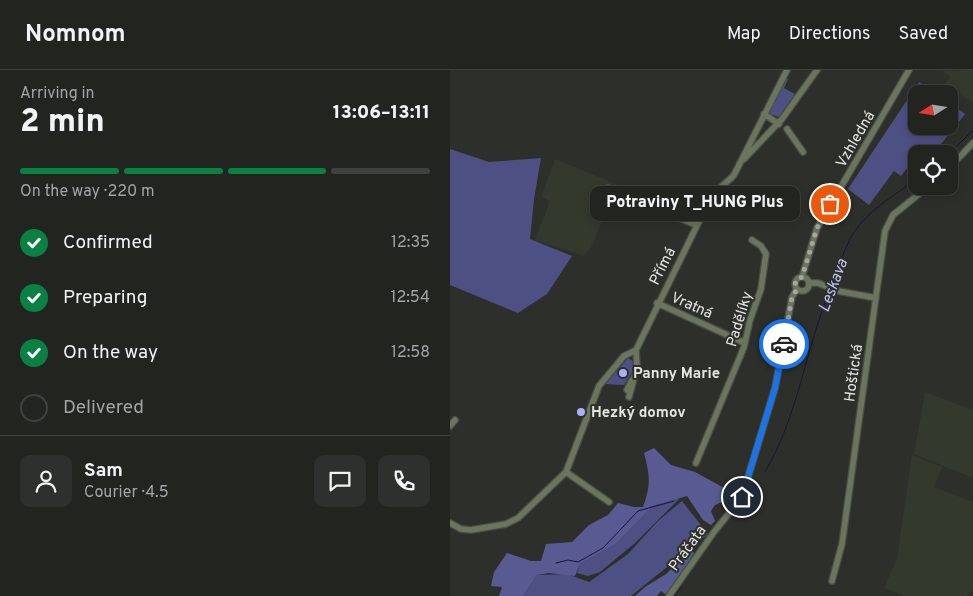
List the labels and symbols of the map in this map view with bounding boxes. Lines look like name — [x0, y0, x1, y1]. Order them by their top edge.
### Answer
north arrow — [908, 85, 958, 135]
street label: Vzhledná — [833, 108, 880, 171]
pin — [809, 183, 851, 225]
callout: Potraviny T_HUNG Plus — [590, 186, 800, 222]
street label: Přímá — [646, 245, 681, 289]
water label: Leskava — [815, 256, 853, 315]
street label: Vratná — [667, 289, 715, 324]
street label: Padělíky — [723, 289, 758, 350]
courier — [759, 319, 809, 369]
street label: Hoštická — [841, 343, 868, 403]
place label: Panny Marie — [633, 365, 720, 384]
marker: Panny Marie — [617, 367, 629, 379]
place label: Hezký domov — [591, 404, 686, 423]
marker: Hezký domov — [575, 406, 587, 418]
pin — [721, 476, 763, 518]
street label: Práčata — [665, 522, 711, 575]

